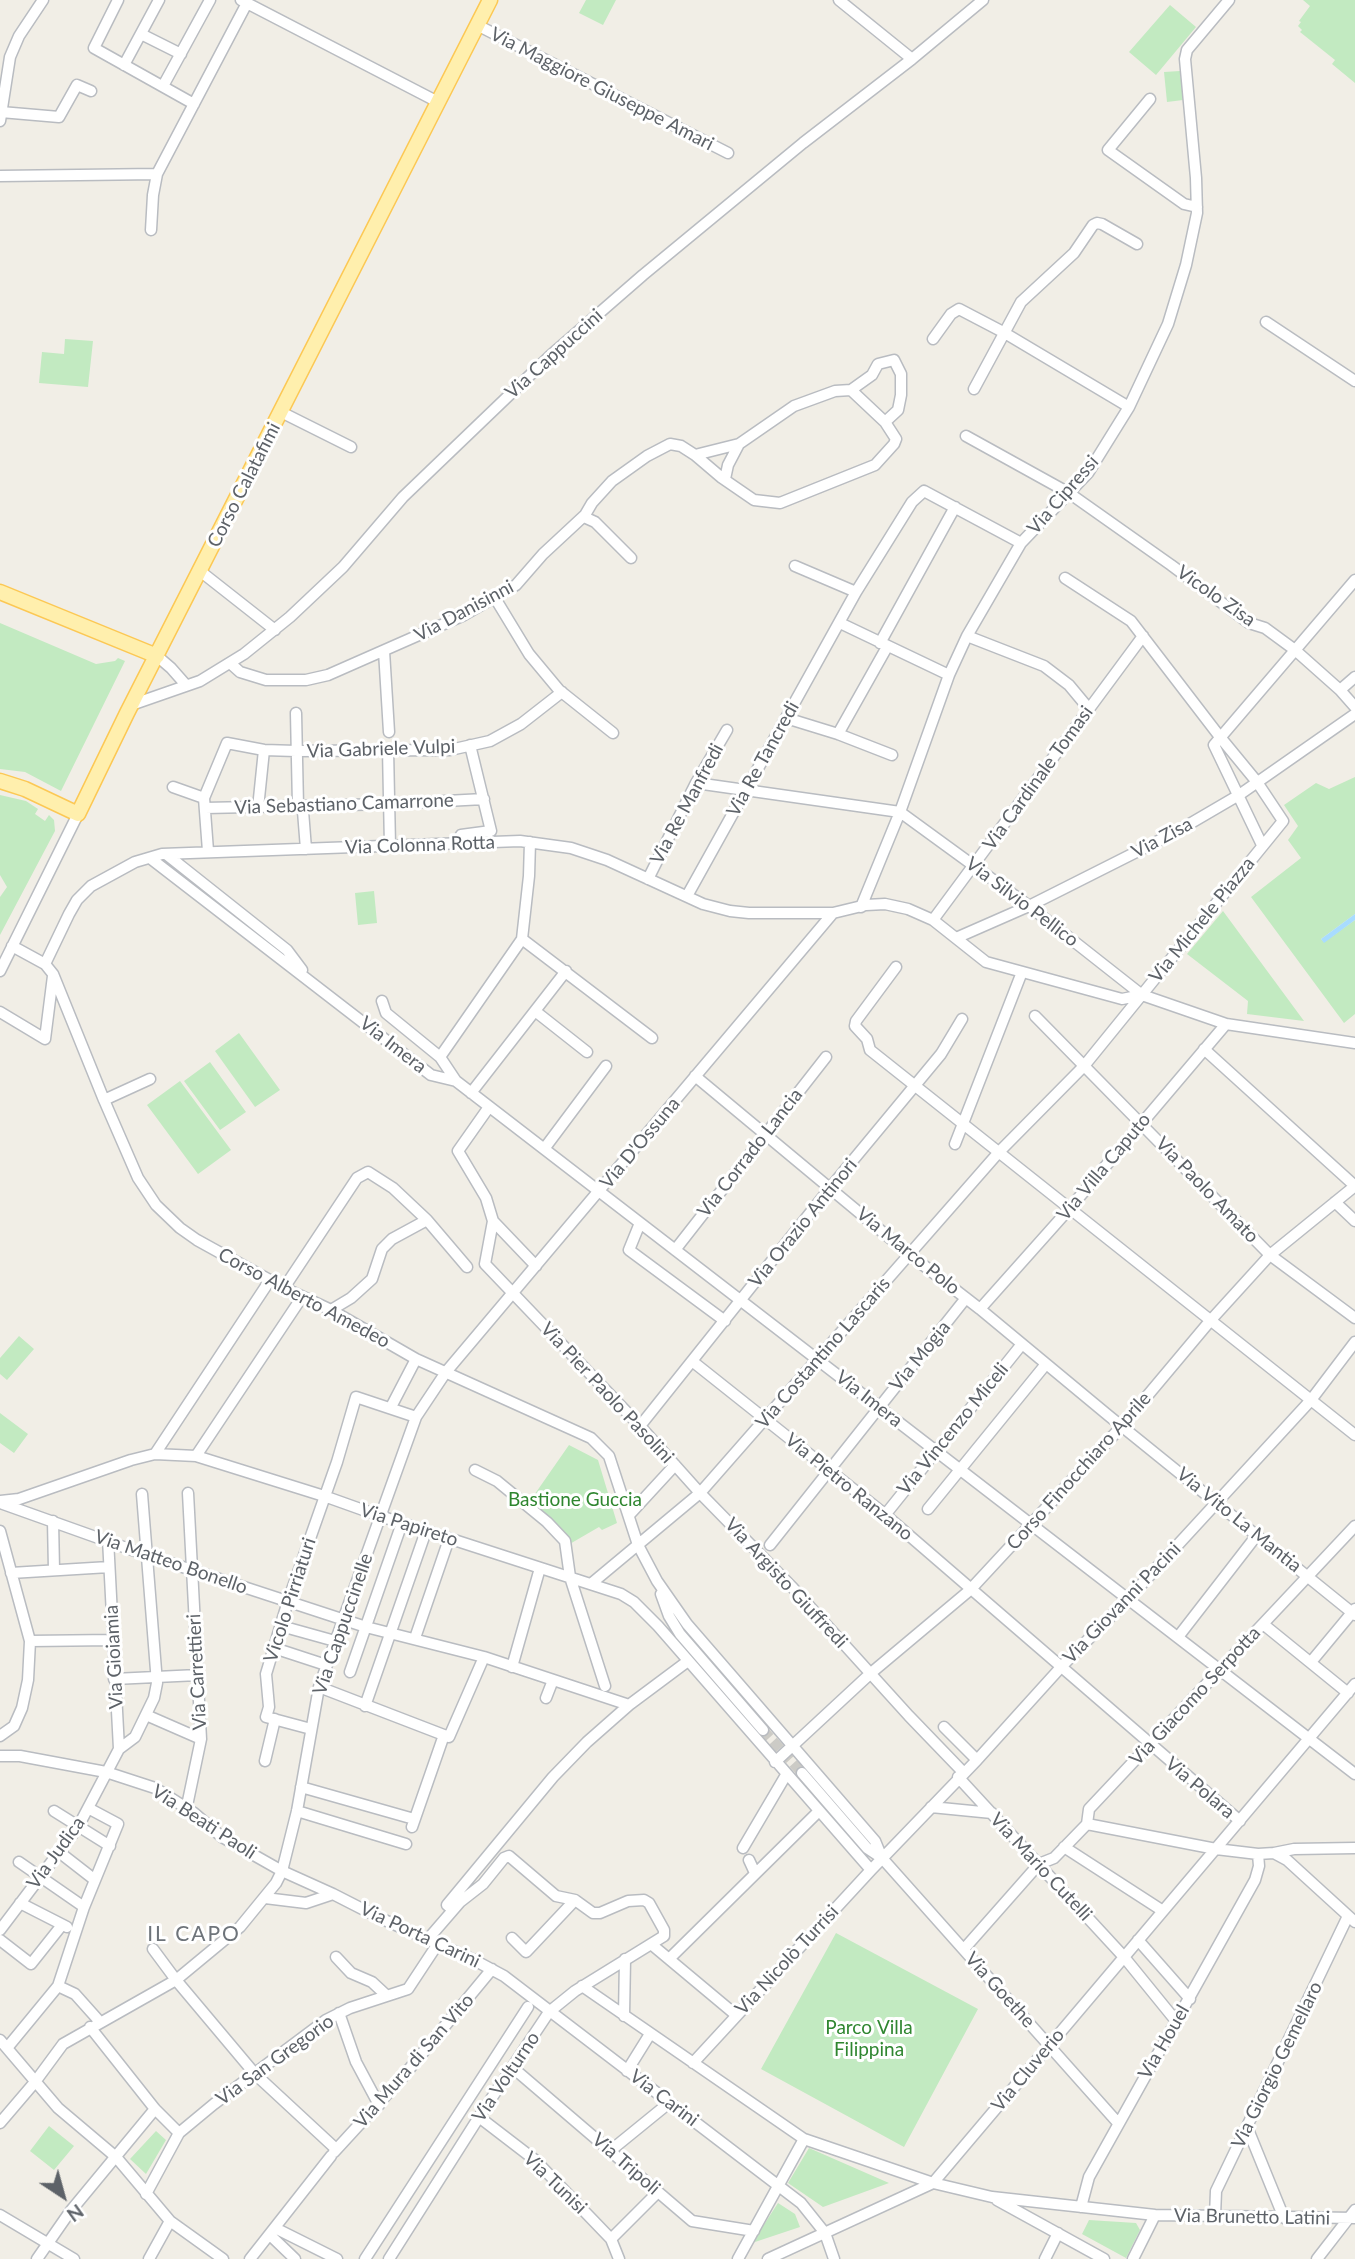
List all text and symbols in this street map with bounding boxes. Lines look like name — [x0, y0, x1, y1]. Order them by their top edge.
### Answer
street label: Via Maggiore Giuseppe Amari — [486, 23, 718, 155]
street label: Via Cappuccini — [501, 304, 607, 404]
street label: Corso Calatafimi — [203, 419, 285, 551]
street label: Via Cipressi — [1023, 451, 1103, 539]
street label: Vicolo Zisa — [1172, 561, 1260, 631]
street label: Via Danisinni — [410, 575, 518, 647]
street label: Via Re Tancredi — [722, 698, 804, 820]
street label: Via Cardinale Tomasi — [978, 701, 1098, 855]
street label: Via Gabriele Vulpi — [306, 735, 456, 763]
street label: Via Re Manfredi — [646, 740, 728, 868]
street label: Via Sebastiano Camarrone — [234, 789, 454, 819]
street label: Via Zisa — [1128, 813, 1196, 863]
street label: Via Colonna Rotta — [345, 831, 495, 859]
street label: Via Silvio Pellico — [961, 852, 1083, 952]
street label: Via Michele Piazza — [1144, 853, 1260, 987]
street label: Via Imera — [355, 1012, 431, 1078]
street label: Via Corrado Lancia — [693, 1084, 807, 1222]
street label: Via D'Ossuna — [595, 1093, 685, 1193]
street label: Via Villa Caputo — [1052, 1109, 1156, 1225]
street label: Via Paolo Amato — [1151, 1132, 1263, 1248]
street label: Via Orazio Antinori — [744, 1154, 862, 1292]
street label: Via Marco Polo — [852, 1202, 964, 1300]
street label: Corso Alberto Amedeo — [214, 1243, 394, 1353]
street label: Via Costantino Lascaris — [751, 1272, 895, 1434]
street label: Via Mogia — [885, 1316, 955, 1396]
street label: Via Pier Paolo Pasolini — [536, 1318, 678, 1468]
street label: Via Vincenzo Miceli — [893, 1358, 1013, 1500]
street label: Via Imera — [831, 1366, 907, 1432]
street label: Corso Finocchiaro Aprile — [1002, 1387, 1156, 1555]
street label: Via Pietro Ranzano — [781, 1428, 917, 1546]
street label: Via Vito La Mantia — [1172, 1463, 1306, 1577]
park label: Bastione Guccia — [508, 1489, 642, 1511]
street label: Via Papireto — [357, 1498, 461, 1552]
street label: Via Argisto Giuffredi — [720, 1513, 852, 1653]
street label: Via Matteo Bonello — [92, 1525, 250, 1599]
street label: Vicolo Pirriaturi — [259, 1535, 321, 1665]
street label: Via Giovanni Pacini — [1058, 1538, 1186, 1668]
street label: Via Cappuccinelle — [308, 1550, 378, 1698]
street label: Via Gioiamia — [100, 1604, 128, 1710]
street label: Via Carrettieri — [183, 1613, 211, 1731]
street label: Via Giacomo Serpotta — [1125, 1622, 1265, 1770]
street label: Via Polara — [1161, 1752, 1239, 1824]
street label: Via Beati Paoli — [147, 1780, 261, 1864]
street label: Via Mario Cutelli — [985, 1808, 1097, 1926]
street label: Via Judica — [22, 1812, 90, 1894]
street label: Via Porta Carini — [356, 1897, 484, 1973]
street label: Via Nicolò Turrisi — [730, 1900, 844, 2020]
district label: IL CAPO — [148, 1921, 240, 1947]
street label: Via Goethe — [960, 1948, 1040, 2032]
street label: Via Giorgio Gemellaro — [1227, 1978, 1327, 2152]
street label: Via Mura di San Vito — [349, 1989, 479, 2133]
street label: Via Houel — [1134, 2001, 1194, 2083]
street label: Via San Gregorio — [212, 2010, 338, 2110]
park label: Parco Villa Filippina — [825, 2017, 913, 2061]
street label: Via Cluverio — [987, 2024, 1069, 2116]
street label: Via Volturno — [467, 2027, 545, 2127]
street label: Via Carini — [625, 2065, 703, 2131]
street label: Via Tripoli — [587, 2128, 665, 2200]
street label: Via Tunisi — [518, 2147, 592, 2219]
north arrow — [28, 2161, 98, 2231]
text: N — [63, 2200, 88, 2227]
street label: Via Brunetto Latini — [1174, 2204, 1330, 2230]

